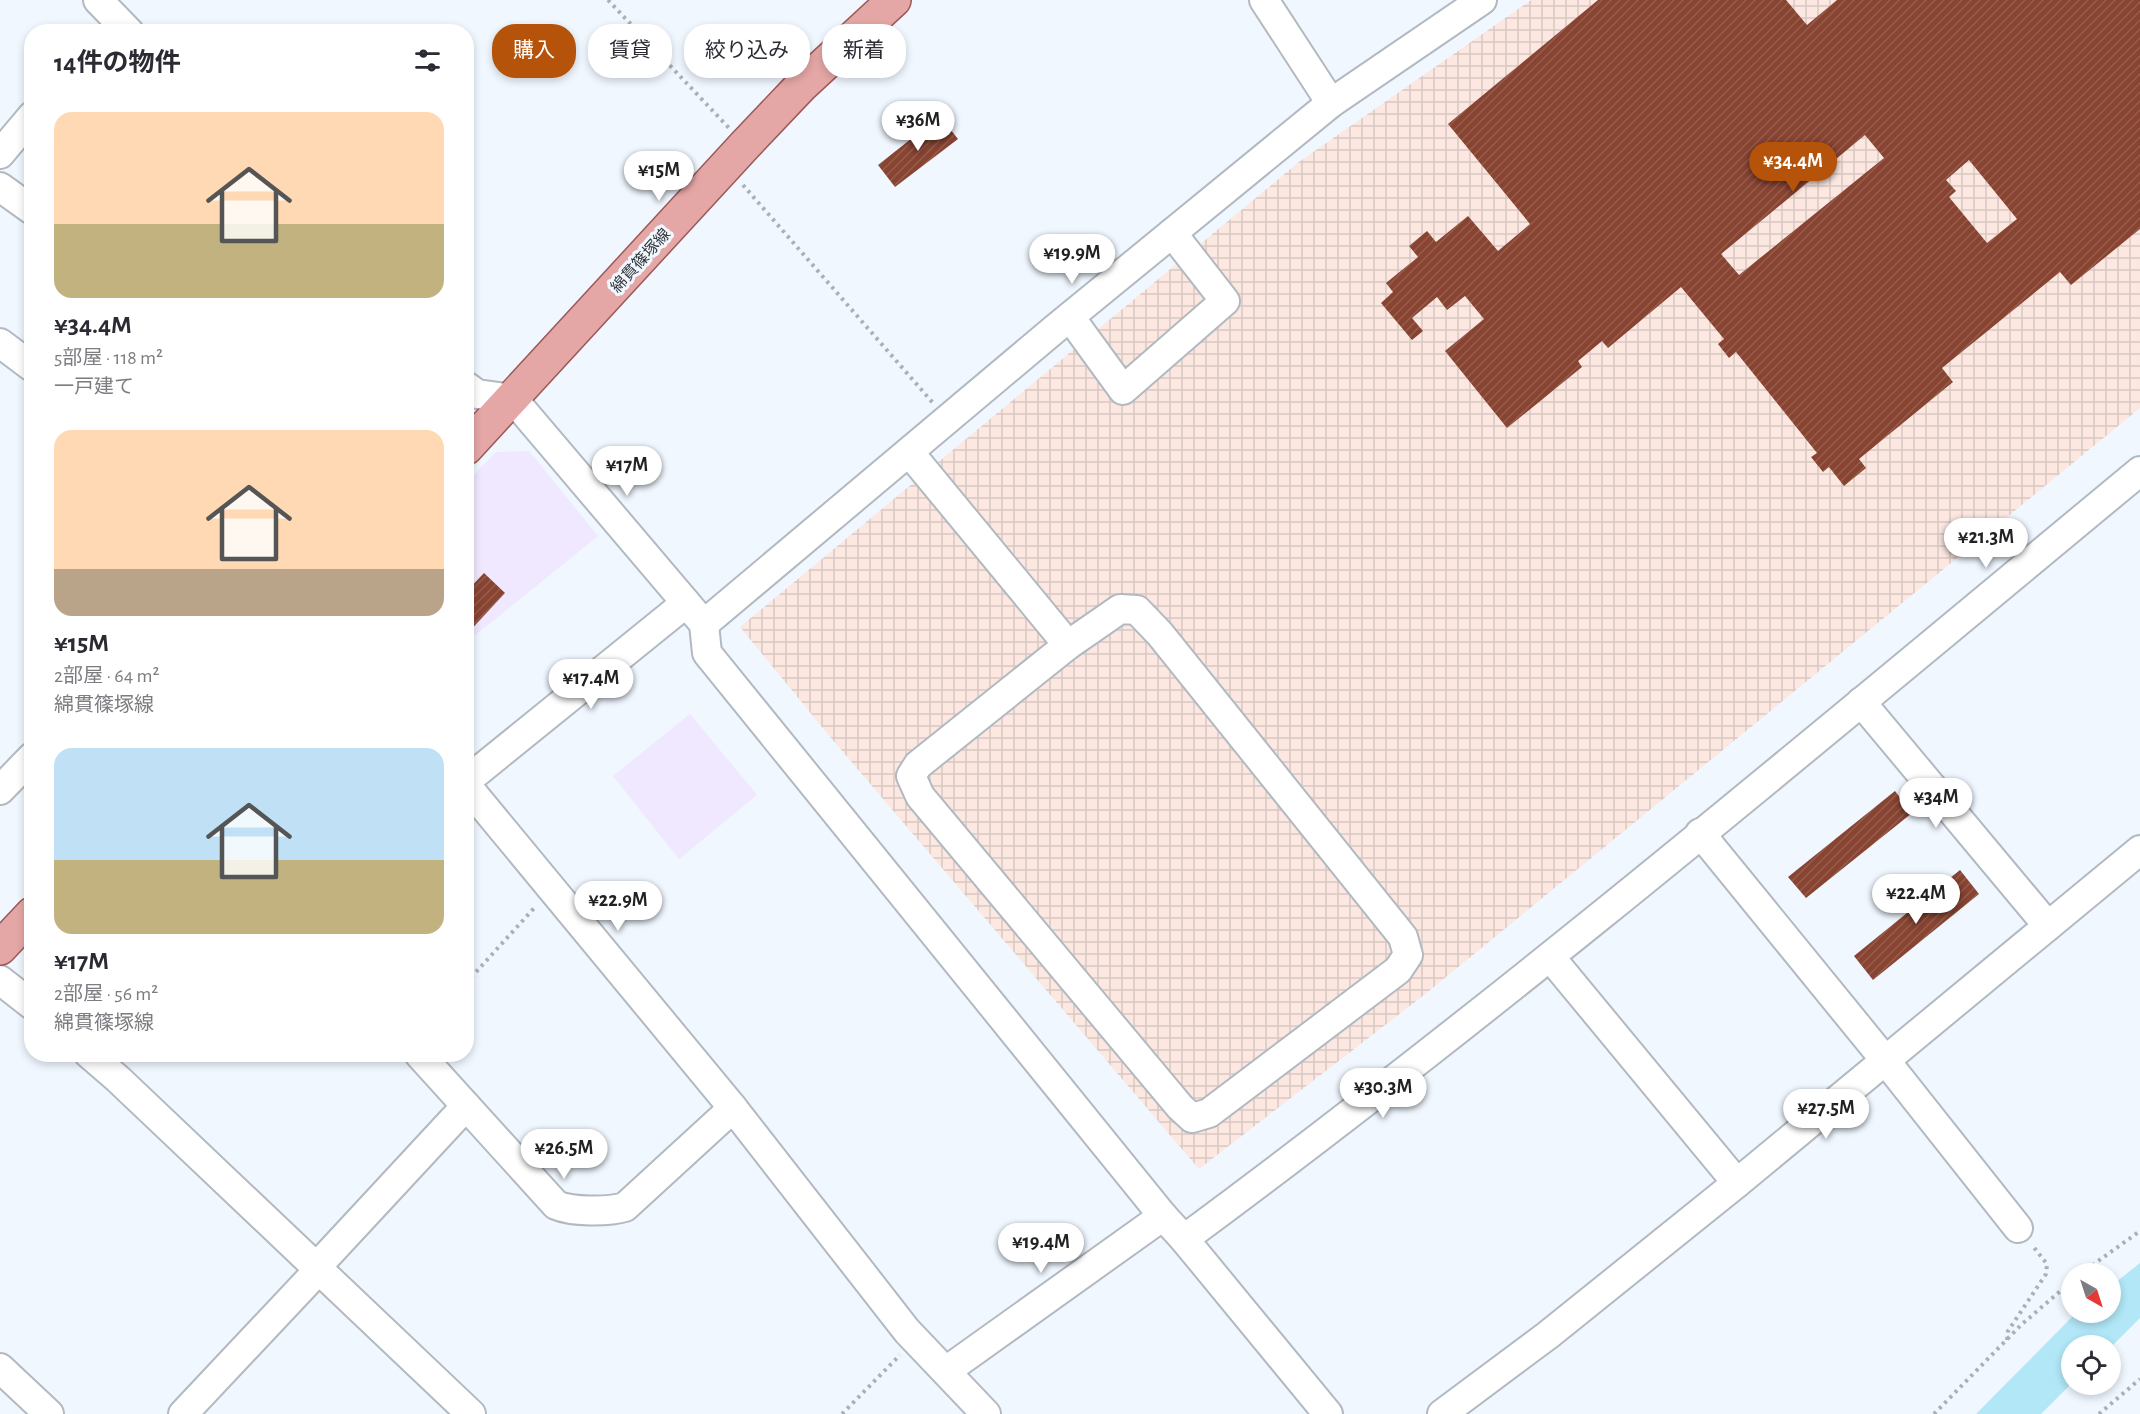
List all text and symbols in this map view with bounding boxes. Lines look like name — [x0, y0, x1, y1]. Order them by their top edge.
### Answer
chip: 購入 — [492, 24, 576, 78]
chip: 賃貸 — [588, 24, 672, 78]
chip: 絞り込み — [684, 24, 810, 78]
chip: 新着 — [822, 24, 906, 78]
icon: filters — [411, 44, 444, 77]
text: 14件の物件 — [54, 50, 180, 76]
pin: ¥36M — [882, 101, 954, 152]
text: ¥36M — [896, 110, 940, 130]
pin: ¥34.4M — [1744, 142, 1842, 193]
icon: home — [195, 151, 303, 259]
pin: ¥15M — [623, 151, 695, 202]
text: ¥34.4M — [1763, 151, 1823, 171]
text: ¥15M — [638, 160, 680, 180]
street label: 綿貫篠塚線 — [607, 225, 673, 296]
pin: ¥19.9M — [1023, 234, 1121, 285]
text: ¥19.9M — [1043, 243, 1101, 263]
text: ¥34.4M — [54, 312, 132, 338]
text: 5部屋 · 118 m² — [54, 348, 163, 368]
text: 一戸建て — [54, 377, 134, 397]
pin: ¥17M — [591, 446, 663, 497]
text: ¥17M — [606, 455, 648, 475]
icon: home — [195, 469, 303, 577]
pin: ¥21.3M — [1937, 518, 2035, 569]
text: ¥21.3M — [1958, 527, 2014, 547]
text: ¥15M — [54, 630, 109, 656]
pin: ¥17.4M — [542, 659, 640, 710]
text: 2部屋 · 64 m² — [54, 666, 160, 686]
text: ¥17.4M — [563, 668, 619, 688]
text: 綿貫篠塚線 — [54, 695, 154, 715]
pin: ¥34M — [1900, 778, 1972, 829]
icon: home — [195, 787, 303, 895]
text: ¥34M — [1913, 787, 1959, 807]
pin: ¥22.4M — [1867, 874, 1965, 925]
pin: ¥22.9M — [569, 881, 667, 932]
text: ¥22.4M — [1886, 883, 1946, 903]
text: ¥22.9M — [588, 890, 648, 910]
text: ¥17M — [54, 948, 109, 974]
text: 2部屋 · 56 m² — [54, 984, 158, 1004]
text: 綿貫篠塚線 — [54, 1013, 154, 1033]
pin: ¥30.3M — [1334, 1068, 1432, 1119]
text: ¥30.3M — [1354, 1077, 1412, 1097]
pin: ¥27.5M — [1777, 1089, 1875, 1140]
text: ¥27.5M — [1797, 1098, 1855, 1118]
pin: ¥26.5M — [515, 1129, 613, 1180]
text: ¥26.5M — [535, 1138, 593, 1158]
pin: ¥19.4M — [992, 1223, 1090, 1274]
text: ¥19.4M — [1012, 1232, 1070, 1252]
north arrow — [2061, 1263, 2121, 1323]
map controls — [2061, 1263, 2121, 1395]
button: locate — [2061, 1335, 2121, 1395]

